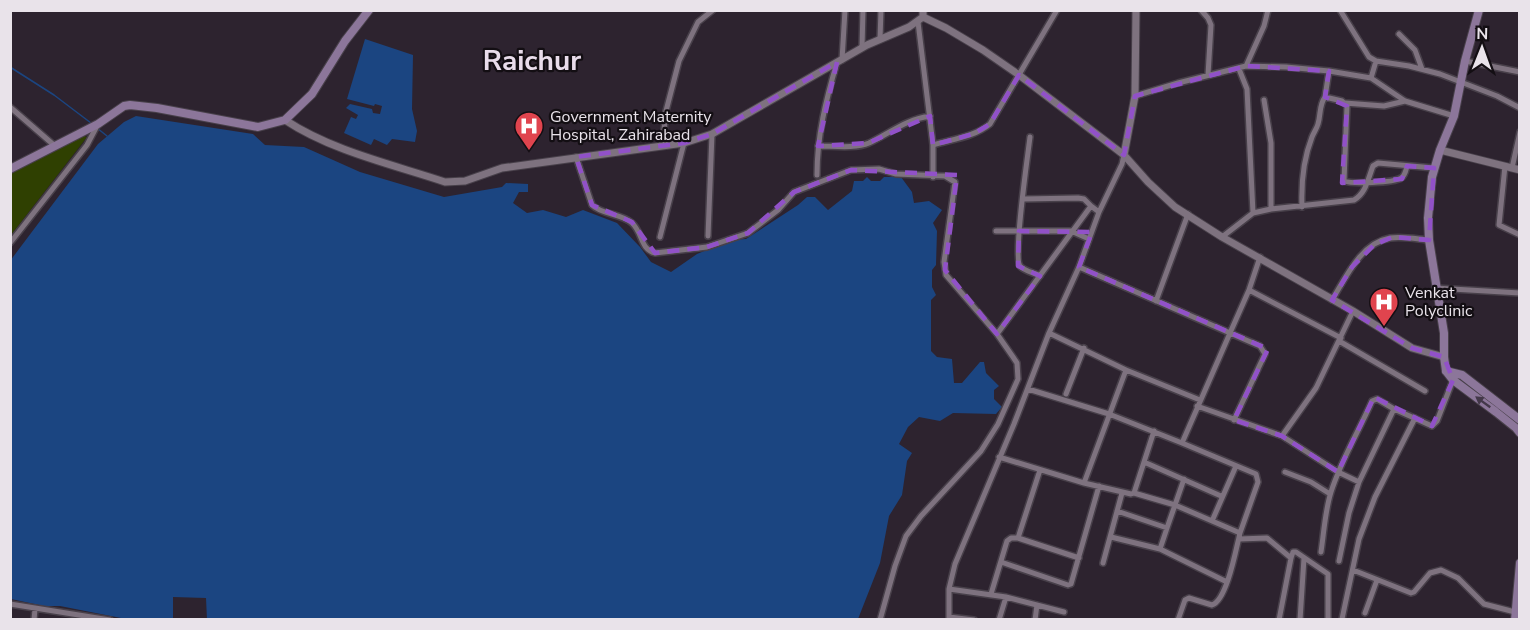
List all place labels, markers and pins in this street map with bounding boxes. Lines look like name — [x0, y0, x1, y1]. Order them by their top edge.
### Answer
place label: Government Maternity Hospital, Zahirabad — [550, 106, 712, 146]
hospital icon: Government Maternity Hospital, Zahirabad — [513, 110, 545, 152]
place label: Venkat Polyclinic — [1404, 282, 1473, 322]
hospital icon: Venkat Polyclinic — [1368, 286, 1400, 328]

